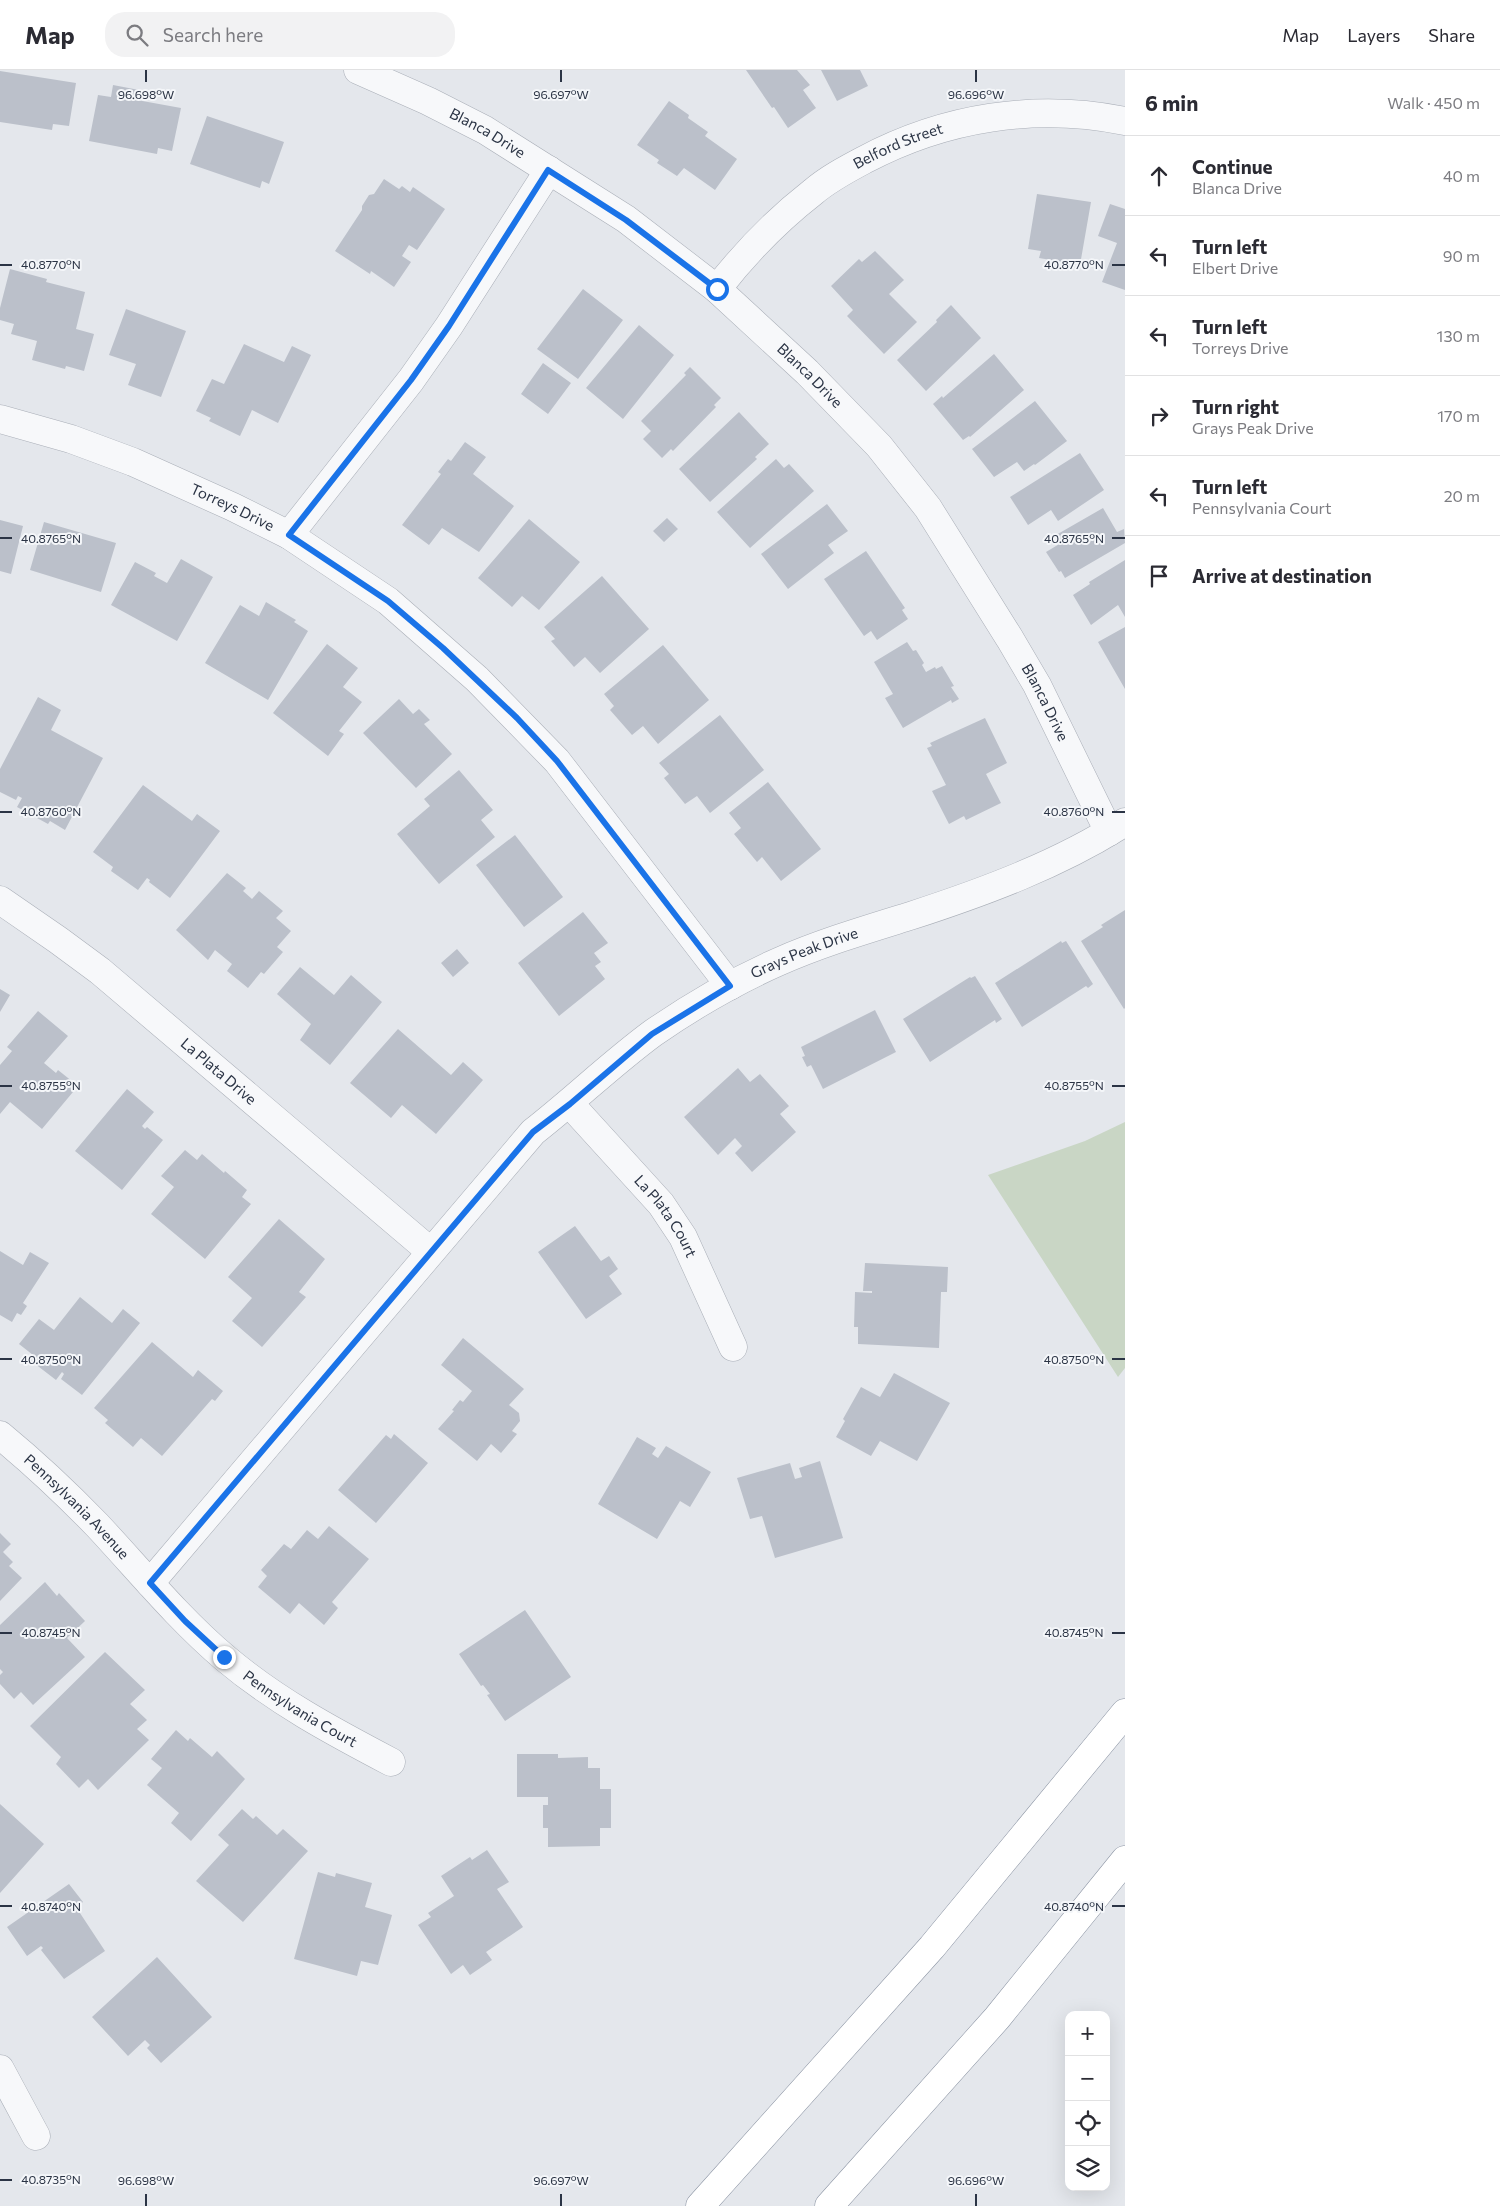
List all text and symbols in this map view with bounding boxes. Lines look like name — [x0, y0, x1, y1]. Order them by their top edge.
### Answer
search box — [105, 12, 455, 57]
text: Map — [25, 20, 75, 49]
icon: search — [123, 21, 151, 49]
text: Search here — [163, 23, 263, 46]
text: Map — [1282, 24, 1319, 46]
text: Layers — [1347, 24, 1400, 46]
text: Share — [1428, 24, 1475, 46]
text: 96.698°W — [118, 87, 174, 101]
text: 96.697°W — [533, 87, 589, 101]
text: 96.696°W — [948, 87, 1004, 101]
text: 6 min — [1145, 90, 1198, 115]
text: Walk · 450 m — [1387, 93, 1480, 112]
street label: Blanca Drive — [447, 104, 529, 161]
street label: Belford Street — [850, 119, 945, 172]
text: Continue — [1192, 155, 1272, 178]
icon: ahead — [1145, 162, 1173, 190]
text: 40 m — [1443, 166, 1480, 185]
text: Blanca Drive — [1192, 178, 1282, 197]
text: Turn left — [1192, 235, 1267, 258]
icon: left — [1145, 242, 1173, 270]
text: 90 m — [1443, 246, 1480, 265]
text: 40.8770°N — [21, 257, 81, 271]
text: 40.8770°N — [1044, 257, 1104, 271]
text: Elbert Drive — [1192, 258, 1278, 277]
route start — [706, 278, 729, 301]
text: Turn left — [1192, 315, 1267, 338]
icon: left — [1145, 322, 1173, 350]
text: 130 m — [1437, 326, 1480, 345]
text: Torreys Drive — [1192, 338, 1289, 357]
street label: Blanca Drive — [774, 339, 847, 411]
text: Turn right — [1192, 395, 1279, 418]
icon: right — [1145, 402, 1173, 430]
text: 170 m — [1437, 406, 1480, 425]
text: Grays Peak Drive — [1192, 418, 1314, 437]
text: Turn left — [1192, 475, 1267, 498]
street label: Torreys Drive — [188, 479, 278, 534]
icon: left — [1145, 482, 1173, 510]
text: 20 m — [1444, 486, 1480, 505]
text: Pennsylvania Court — [1192, 498, 1332, 517]
text: 40.8765°N — [21, 531, 81, 545]
text: 40.8765°N — [1044, 531, 1104, 545]
icon: arrive — [1145, 562, 1173, 590]
text: Arrive at destination — [1192, 564, 1372, 587]
street label: Blanca Drive — [1019, 660, 1073, 744]
text: 40.8760°N — [21, 804, 81, 818]
text: 40.8760°N — [1044, 804, 1104, 818]
street label: Grays Peak Drive — [747, 923, 860, 982]
street label: La Plata Drive — [178, 1034, 261, 1108]
text: 40.8755°N — [21, 1078, 81, 1092]
text: 40.8755°N — [1044, 1078, 1104, 1092]
street label: La Plata Court — [631, 1171, 701, 1260]
text: 40.8750°N — [21, 1352, 81, 1366]
text: 40.8750°N — [1044, 1352, 1104, 1366]
street label: Pennsylvania Avenue — [21, 1450, 134, 1562]
text: 40.8745°N — [21, 1625, 81, 1639]
text: 40.8745°N — [1044, 1625, 1104, 1639]
route end — [213, 1646, 236, 1669]
street label: Pennsylvania Court — [240, 1666, 360, 1750]
text: 40.8740°N — [21, 1899, 81, 1913]
text: 40.8740°N — [1044, 1899, 1104, 1913]
map controls — [1065, 2011, 1110, 2191]
button: + — [1065, 2011, 1110, 2056]
button: − — [1065, 2056, 1110, 2101]
button: locate — [1065, 2101, 1110, 2146]
button: layers — [1065, 2146, 1110, 2191]
text: 40.8735°N — [21, 2172, 81, 2186]
text: 96.698°W — [118, 2173, 174, 2187]
text: 96.697°W — [533, 2173, 589, 2187]
text: 96.696°W — [948, 2173, 1004, 2187]

